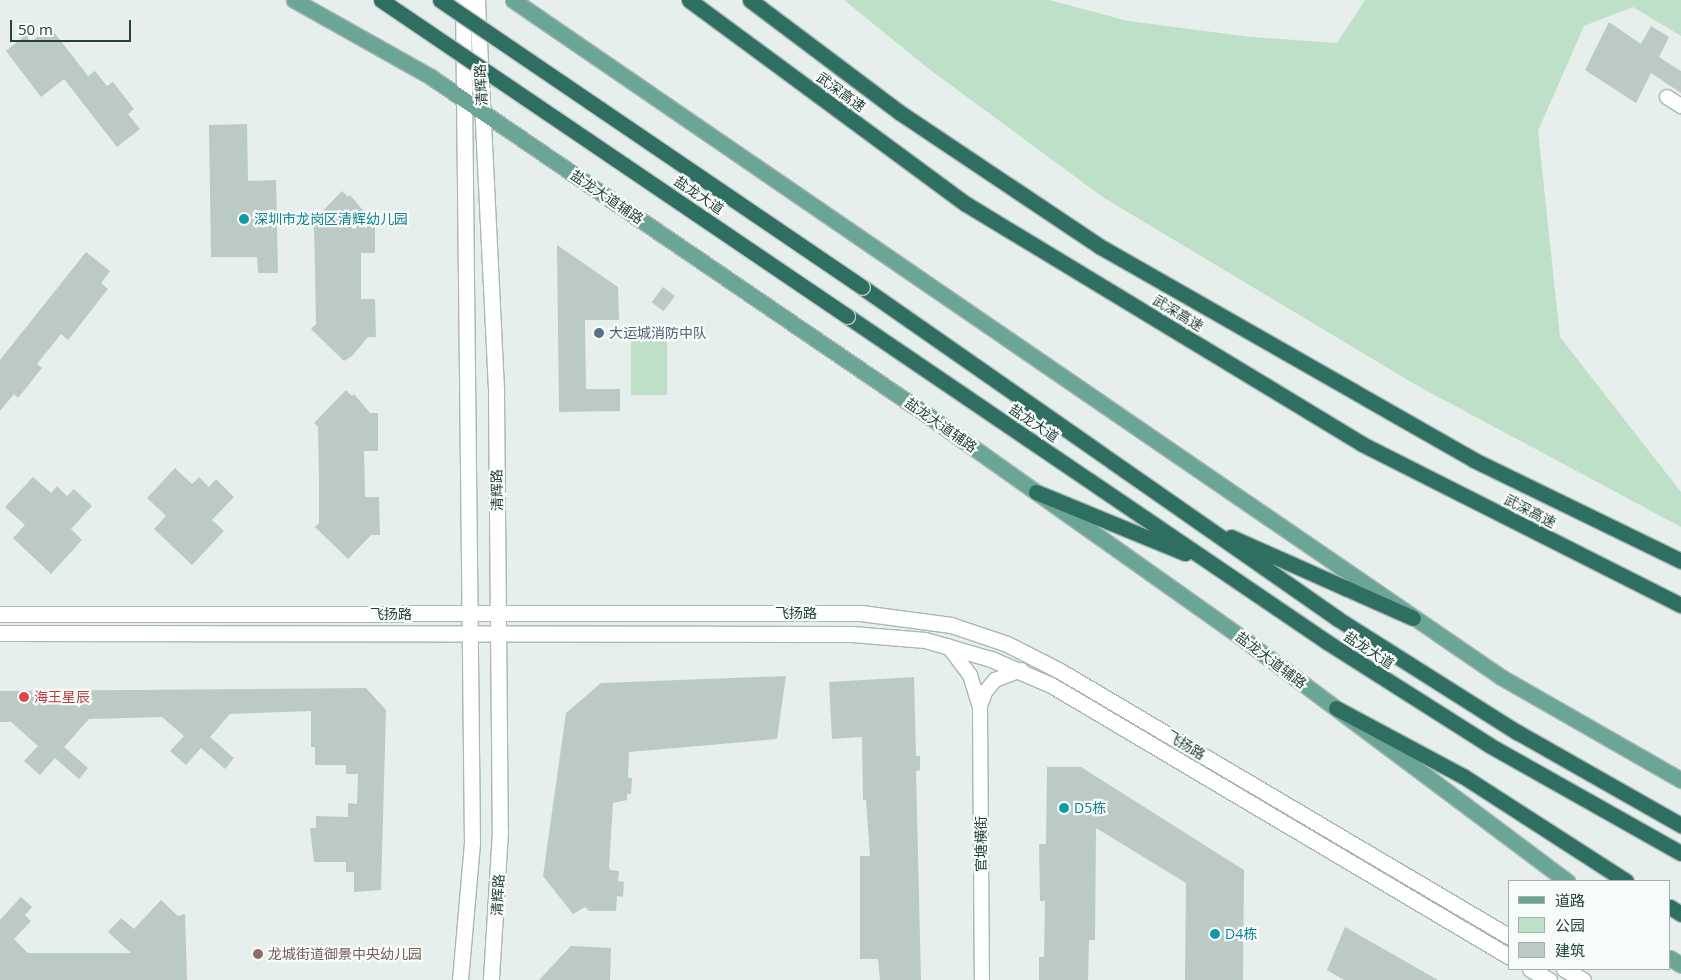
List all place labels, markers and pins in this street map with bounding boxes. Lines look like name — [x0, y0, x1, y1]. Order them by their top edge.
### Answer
place label: 深圳市龙岗区清辉幼儿园 — [254, 211, 408, 227]
marker: 深圳市龙岗区清辉幼儿园 — [238, 213, 250, 225]
place label: 大运城消防中队 — [609, 325, 707, 341]
marker: 大运城消防中队 — [593, 327, 605, 339]
place label: 海王星辰 — [34, 689, 90, 705]
marker: 海王星辰 — [18, 691, 30, 703]
place label: D5栋 — [1074, 800, 1106, 816]
marker: D5栋 — [1058, 802, 1070, 814]
place label: D4栋 — [1225, 926, 1257, 942]
marker: D4栋 — [1209, 928, 1221, 940]
place label: 龙城街道御景中央幼儿园 — [268, 946, 422, 962]
marker: 龙城街道御景中央幼儿园 — [252, 948, 264, 960]

